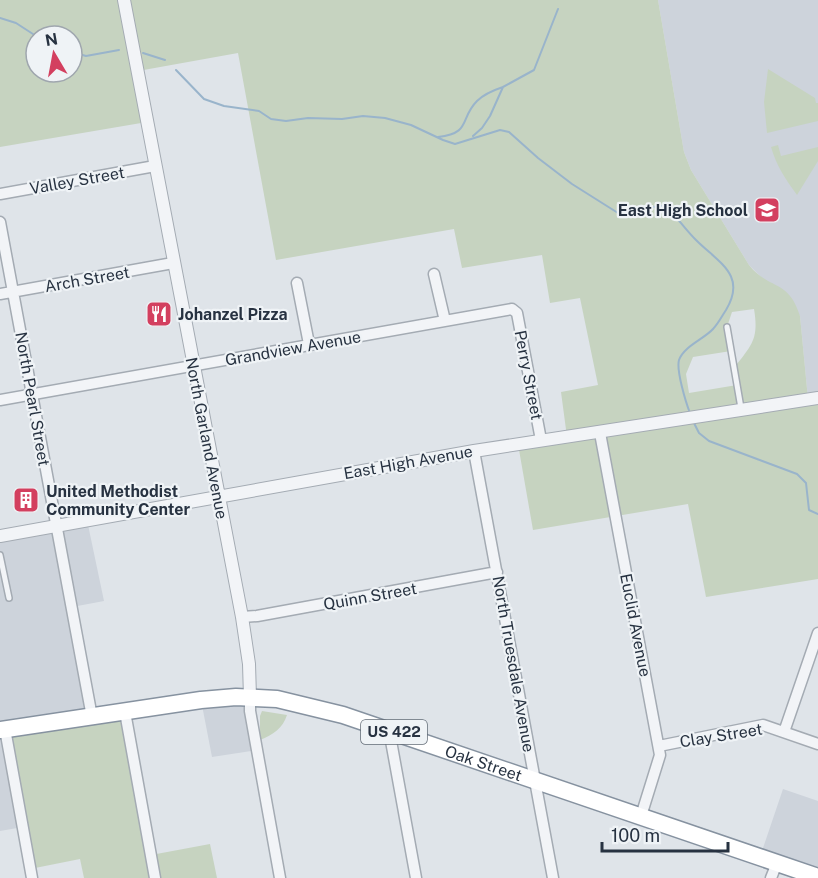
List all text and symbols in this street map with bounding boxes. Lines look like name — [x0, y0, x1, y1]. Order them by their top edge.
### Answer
north arrow — [24, 24, 84, 84]
text: N — [44, 29, 59, 50]
street label: Valley Street — [28, 163, 126, 198]
school or university icon: East High School — [752, 195, 782, 225]
place label: East High School — [618, 201, 748, 220]
street label: Arch Street — [43, 263, 131, 296]
restaurant icon: Johanzel Pizza — [144, 299, 174, 329]
place label: Johanzel Pizza — [178, 305, 288, 324]
street label: Grandview Avenue — [224, 327, 362, 370]
street label: Perry Street — [511, 329, 547, 422]
street label: North Pearl Street — [11, 331, 54, 468]
street label: North Garland Avenue — [181, 356, 232, 521]
street label: East High Avenue — [342, 442, 474, 483]
place label: United Methodist Community Center — [46, 482, 190, 519]
building icon: United Methodist Community Center — [11, 485, 41, 515]
street label: Euclid Avenue — [616, 572, 655, 678]
street label: North Truesdale Avenue — [489, 574, 538, 754]
street label: Quinn Street — [322, 579, 418, 614]
road number: US 422 — [361, 720, 427, 744]
street label: Clay Street — [678, 720, 764, 751]
street label: Oak Street — [443, 742, 525, 785]
scale bar — [602, 815, 728, 853]
text: 100 m — [611, 825, 660, 846]

